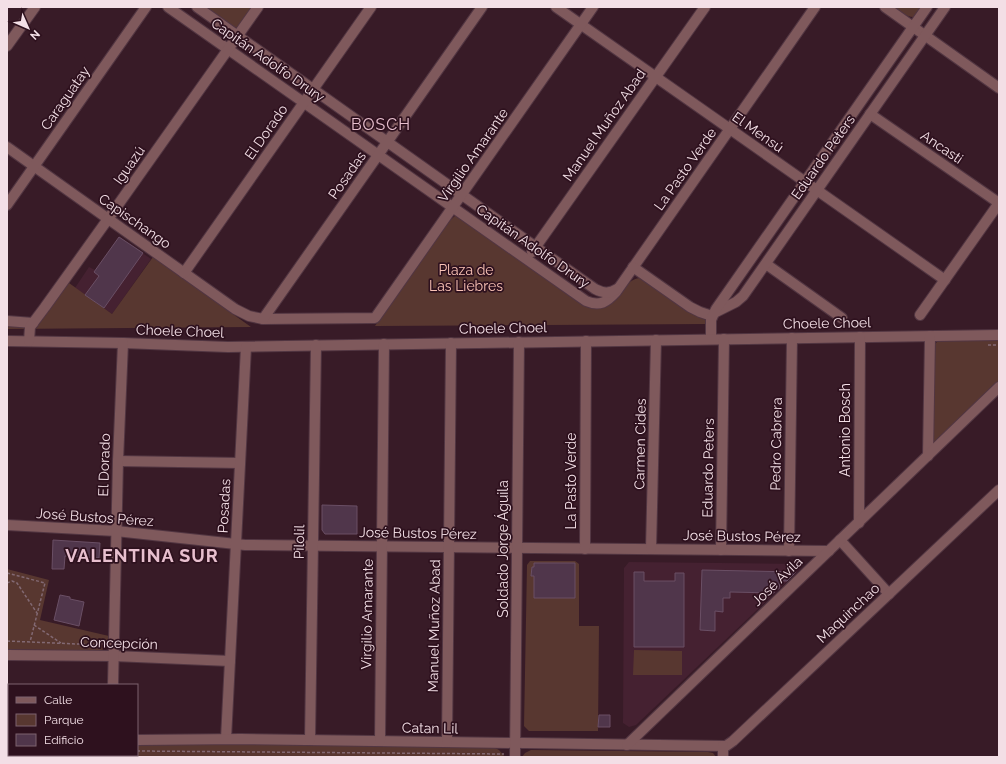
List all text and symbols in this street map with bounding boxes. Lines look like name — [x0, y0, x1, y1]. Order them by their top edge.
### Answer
north arrow — [8, 8, 48, 48]
street label: Capitán Adolfo Drury — [208, 15, 328, 105]
text: N — [27, 27, 42, 42]
street label: Caraguatay — [37, 63, 93, 133]
street label: Manuel Muñoz Abad — [559, 66, 649, 184]
street label: El Dorado — [241, 101, 291, 163]
street label: Virgilio Amarante — [435, 105, 511, 205]
street label: El Mensú — [729, 108, 787, 156]
street label: Eduardo Peters — [788, 111, 858, 202]
district label: BOSCH — [351, 115, 411, 134]
street label: La Pasto Verde — [651, 125, 719, 213]
street label: Ancasti — [918, 127, 966, 167]
street label: Iguazú — [110, 143, 148, 187]
street label: Posadas — [325, 148, 369, 202]
street label: Capischango — [96, 190, 174, 252]
street label: Capitán Adolfo Drury — [473, 201, 593, 291]
park label: Plaza de Las Liebres — [429, 262, 503, 294]
street label: Choele Choel — [783, 314, 871, 332]
street label: Choele Choel — [459, 319, 547, 337]
street label: Choele Choel — [136, 321, 224, 341]
street label: Antonio Bosch — [837, 383, 853, 477]
street label: Pedro Cabrera — [767, 397, 785, 491]
street label: Carmen Cides — [631, 398, 649, 490]
street label: Eduardo Peters — [699, 418, 717, 518]
street label: El Dorado — [95, 433, 113, 497]
street label: La Pasto Verde — [563, 433, 579, 529]
street label: Posadas — [215, 478, 233, 534]
street label: Soldado Jorge Águila — [494, 480, 511, 618]
street label: José Bustos Pérez — [36, 505, 154, 529]
street label: Pilolil — [291, 524, 307, 559]
street label: José Bustos Pérez — [359, 524, 477, 542]
street label: José Bustos Pérez — [683, 527, 801, 545]
district label: VALENTINA SUR — [65, 545, 219, 566]
street label: José Ávila — [748, 552, 806, 609]
street label: Virgilio Amarante — [358, 559, 376, 669]
street label: Manuel Muñoz Abad — [425, 559, 443, 693]
street label: Maquinchao — [813, 580, 883, 646]
street label: Concepción — [80, 634, 158, 652]
legend — [8, 684, 138, 756]
text: Calle — [44, 693, 72, 707]
text: Parque — [44, 713, 84, 727]
street label: Catan Lil — [402, 720, 458, 736]
text: Edificio — [44, 733, 84, 747]

